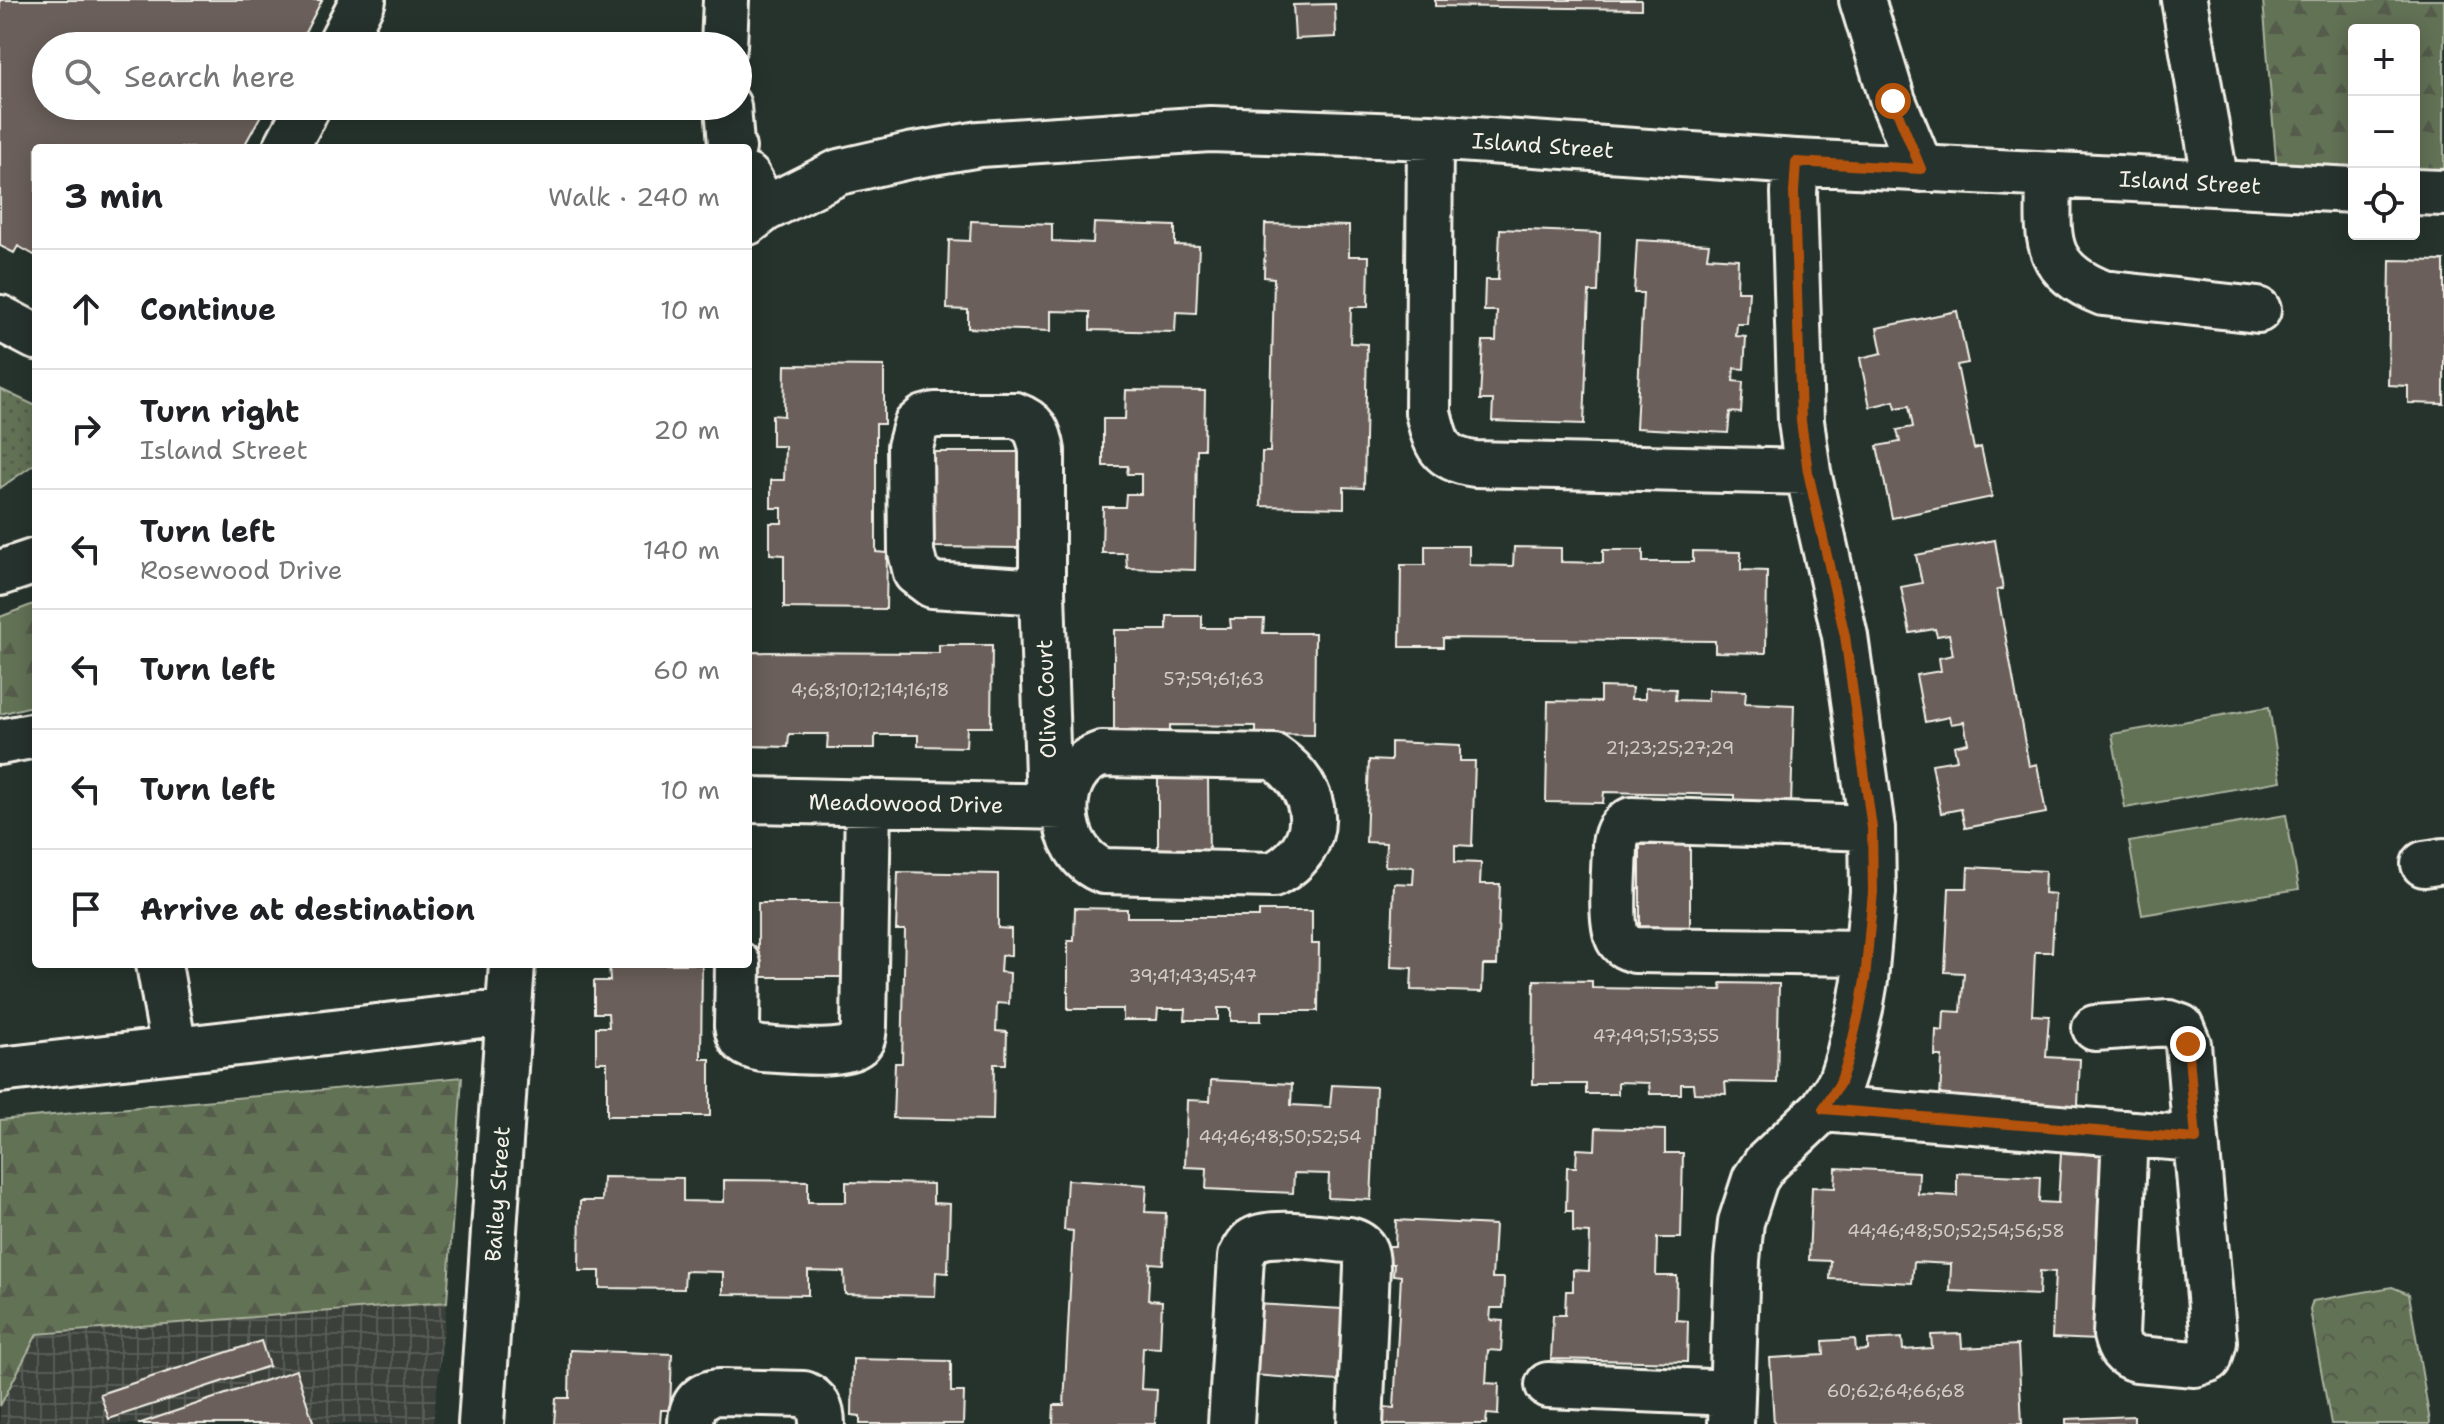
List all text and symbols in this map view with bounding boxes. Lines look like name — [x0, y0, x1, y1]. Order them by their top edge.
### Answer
map controls — [2348, 24, 2420, 240]
button: + — [2348, 24, 2420, 96]
search box — [32, 32, 752, 120]
icon: search — [60, 54, 104, 98]
text: Search here — [124, 56, 295, 97]
route start — [1875, 83, 1911, 119]
button: − — [2348, 96, 2420, 168]
street label: Island Street — [1471, 126, 1615, 165]
street label: Island Street — [2118, 164, 2262, 201]
button: locate — [2348, 168, 2420, 240]
text: 3 min — [64, 173, 163, 219]
text: Walk · 240 m — [548, 179, 720, 214]
icon: ahead — [64, 287, 108, 331]
text: Continue — [140, 289, 276, 330]
text: 10 m — [660, 292, 720, 327]
text: Turn right — [140, 391, 299, 432]
icon: right — [64, 407, 108, 451]
text: 20 m — [653, 412, 720, 447]
text: Island Street — [140, 432, 308, 467]
text: Turn left — [140, 511, 275, 552]
icon: left — [64, 527, 108, 571]
text: 140 m — [643, 532, 720, 567]
text: Rosewood Drive — [140, 552, 342, 587]
street label: Oliva Court — [1030, 639, 1063, 759]
icon: left — [64, 647, 108, 691]
text: Turn left — [140, 649, 275, 690]
text: 60 m — [653, 652, 720, 687]
house number: 57;59;61;63 — [1164, 667, 1264, 691]
house number: 4;6;8;10;12;14;16;18 — [791, 678, 949, 702]
house number: 21;23;25;27;29 — [1606, 736, 1734, 760]
icon: left — [64, 767, 108, 811]
text: Turn left — [140, 769, 275, 810]
text: 10 m — [660, 772, 720, 807]
street label: Meadowood Drive — [808, 787, 1003, 820]
icon: arrive — [64, 887, 108, 931]
text: Arrive at destination — [140, 889, 475, 930]
house number: 39;41;43;45;47 — [1129, 964, 1257, 988]
house number: 47;49;51;53;55 — [1593, 1024, 1719, 1048]
route end — [2170, 1026, 2206, 1062]
street label: Bailey Street — [478, 1125, 517, 1263]
house number: 44;46;48;50;52;54 — [1199, 1125, 1361, 1149]
house number: 44;46;48;50;52;54;56;58 — [1847, 1219, 2065, 1243]
house number: 60;62;64;66;68 — [1827, 1379, 1965, 1403]

